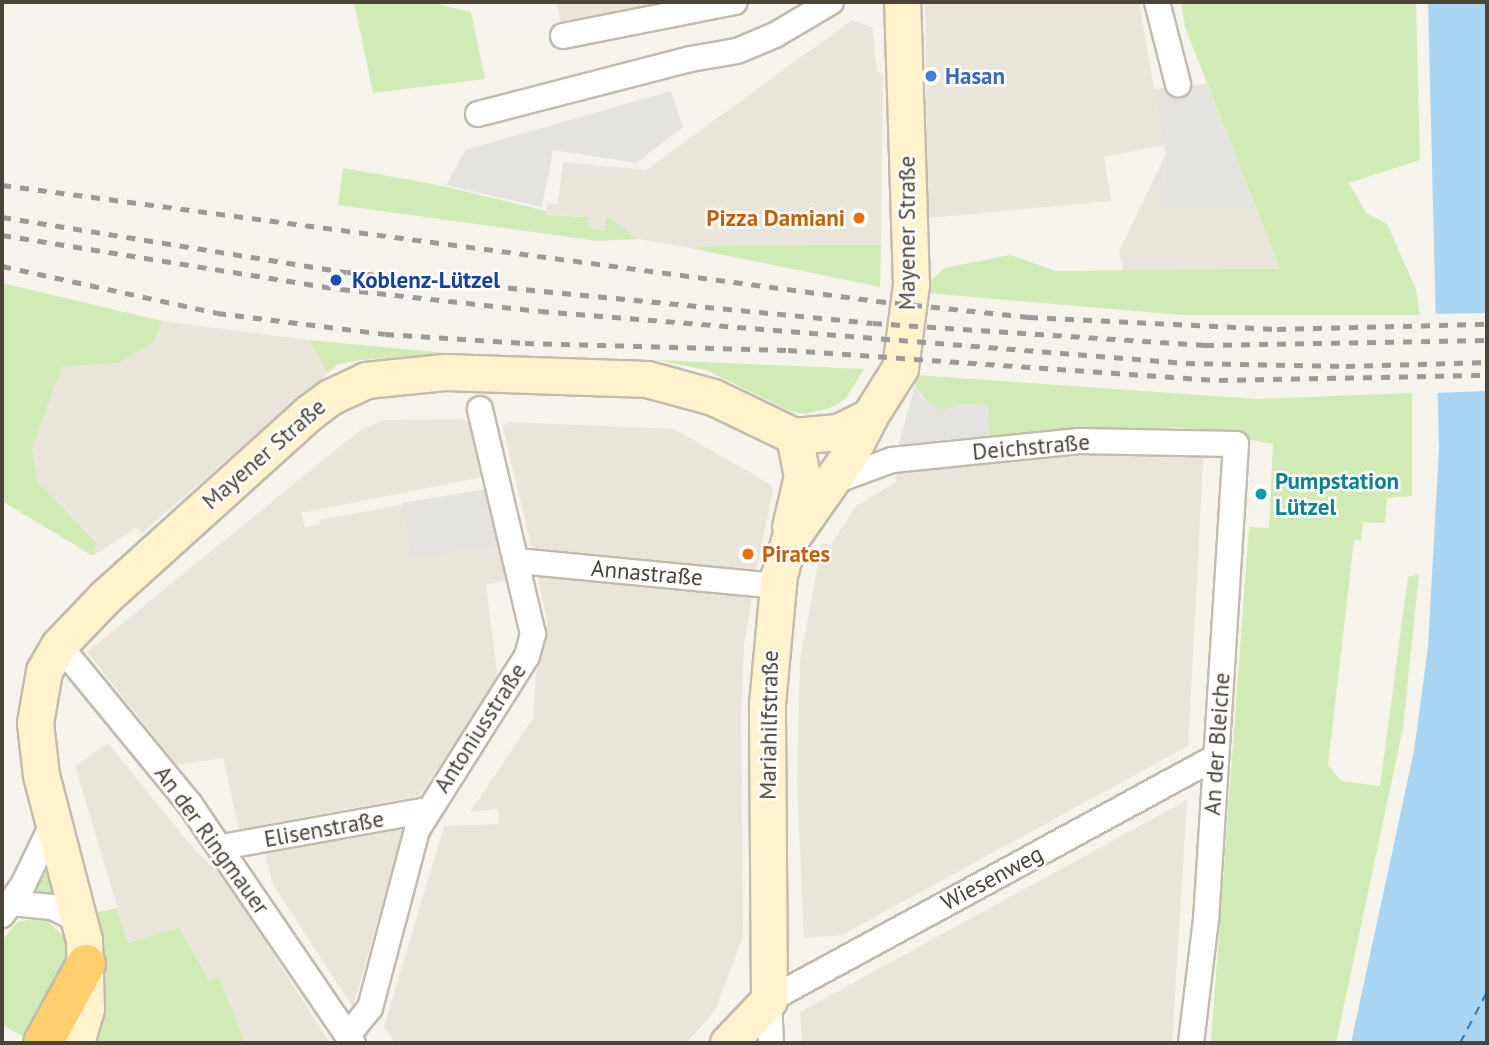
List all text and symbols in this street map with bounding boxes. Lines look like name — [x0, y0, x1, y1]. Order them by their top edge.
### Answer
place label: Hasan — [945, 62, 1005, 90]
marker: Hasan — [923, 68, 939, 84]
street label: Mayener Straße — [893, 156, 921, 310]
place label: Pizza Damiani — [706, 204, 845, 232]
marker: Pizza Damiani — [851, 210, 867, 226]
place label: Koblenz-Lützel — [352, 266, 500, 294]
marker: Koblenz-Lützel — [326, 270, 346, 290]
street label: Mayener Straße — [197, 393, 331, 515]
street label: Deichstraße — [971, 428, 1091, 466]
place label: Pumpstation Lützel — [1275, 467, 1399, 521]
marker: Pumpstation Lützel — [1253, 486, 1269, 502]
place label: Pirates — [762, 540, 830, 568]
marker: Pirates — [740, 546, 756, 562]
street label: Annastraße — [590, 554, 704, 592]
street label: Mariahilfstraße — [754, 650, 784, 800]
street label: Antoniusstraße — [428, 658, 532, 798]
street label: An der Bleiche — [1198, 672, 1236, 816]
street label: An der Ringmauer — [149, 760, 275, 920]
street label: Elisenstraße — [262, 805, 386, 853]
street label: Wiesenweg — [936, 840, 1048, 916]

